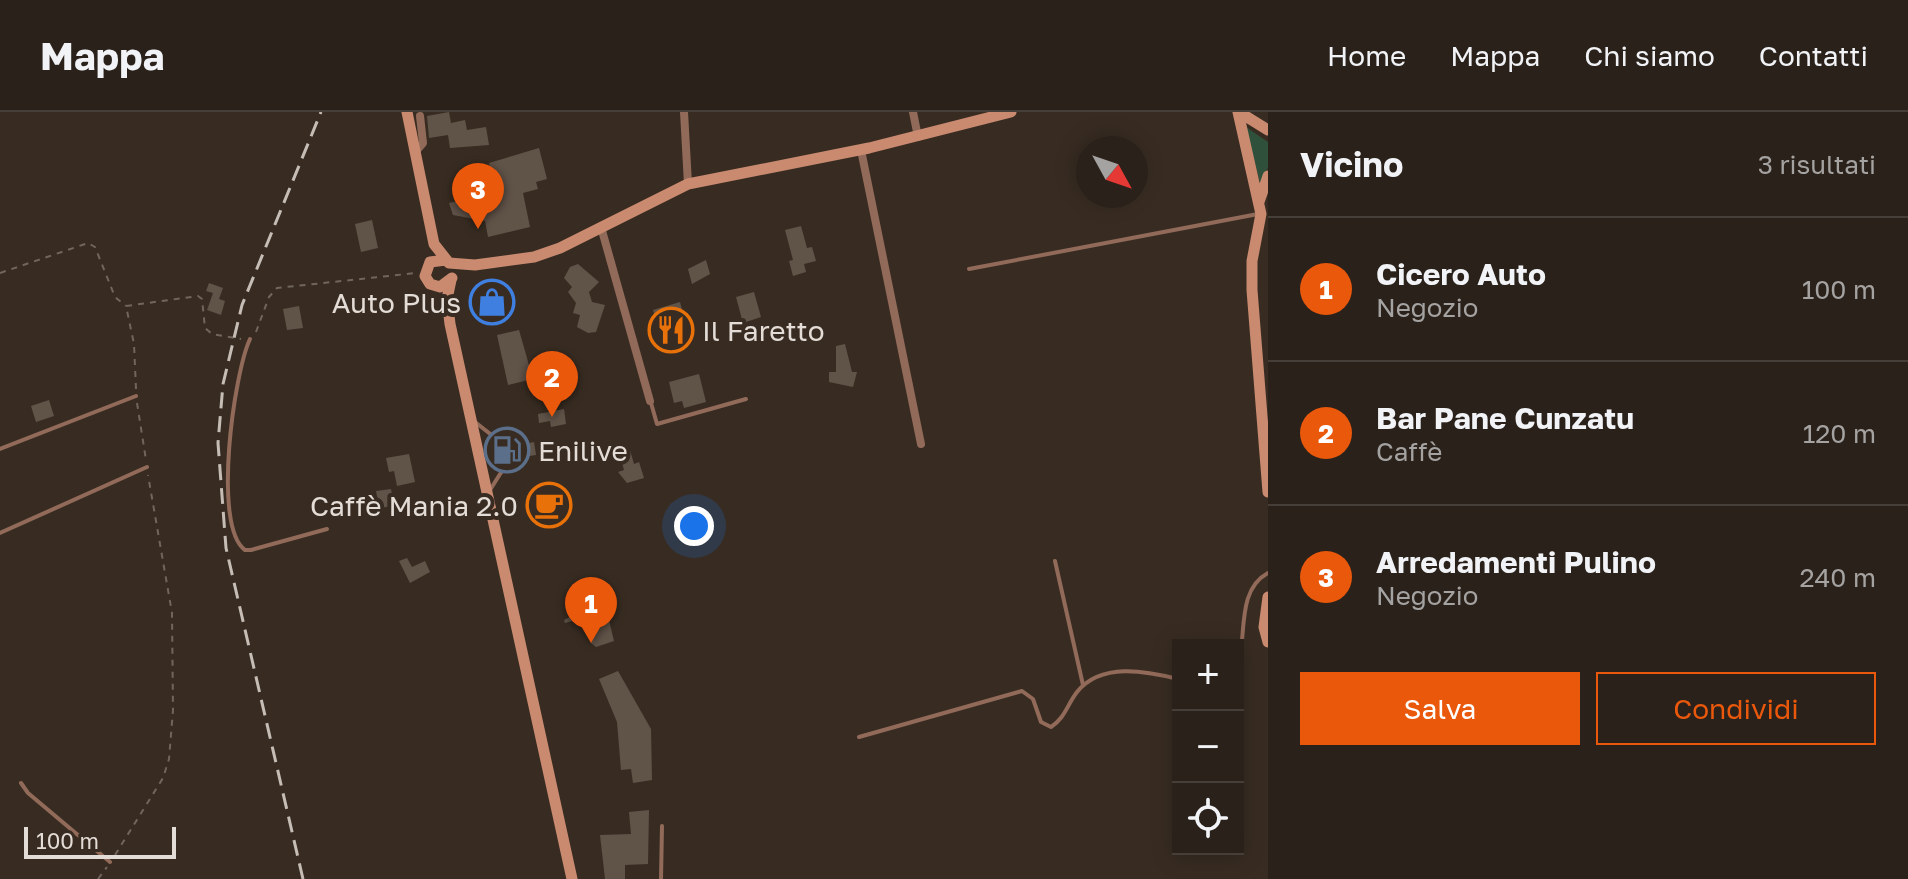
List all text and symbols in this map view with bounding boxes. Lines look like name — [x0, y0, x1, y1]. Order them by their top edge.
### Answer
text: Mappa — [40, 33, 165, 78]
text: Home — [1327, 39, 1406, 72]
text: Mappa — [1450, 39, 1540, 72]
text: Chi siamo — [1584, 39, 1715, 72]
text: Contatti — [1759, 39, 1868, 72]
north arrow — [1076, 136, 1148, 208]
text: Vicino — [1300, 144, 1403, 184]
text: 3 risultati — [1758, 149, 1876, 180]
pin: 3 — [452, 163, 504, 229]
text: Cicero Auto — [1376, 256, 1546, 292]
text: 1 — [1319, 274, 1333, 305]
text: 100 m — [1802, 274, 1876, 305]
shop icon: Auto Plus — [468, 278, 516, 326]
place label: Auto Plus — [332, 286, 461, 319]
text: Negozio — [1376, 292, 1478, 323]
restaurant icon: Il Faretto — [647, 306, 695, 354]
place label: Il Faretto — [702, 314, 824, 347]
pin: 2 — [526, 351, 578, 417]
text: Bar Pane Cunzatu — [1376, 400, 1634, 436]
text: 2 — [1318, 418, 1334, 449]
text: 120 m — [1803, 418, 1876, 449]
fuel station icon: Enilive — [483, 426, 531, 474]
place label: Enilive — [538, 434, 628, 467]
text: Caffè — [1376, 436, 1442, 467]
cafe icon: Caffè Mania 2.0 — [525, 481, 573, 529]
place label: Caffè Mania 2.0 — [310, 489, 518, 522]
your location — [674, 506, 714, 546]
text: Arredamenti Pulino — [1376, 544, 1656, 580]
text: 3 — [1318, 562, 1334, 593]
text: 240 m — [1799, 562, 1876, 593]
pin: 1 — [565, 577, 617, 643]
text: Negozio — [1376, 580, 1478, 611]
map controls — [1172, 639, 1244, 855]
button: + — [1172, 639, 1244, 711]
button: Salva — [1300, 672, 1580, 745]
button: Condividi — [1596, 672, 1876, 745]
button: − — [1172, 711, 1244, 783]
button: locate — [1172, 783, 1244, 855]
scale bar — [24, 823, 176, 859]
text: 100 m — [36, 827, 99, 854]

